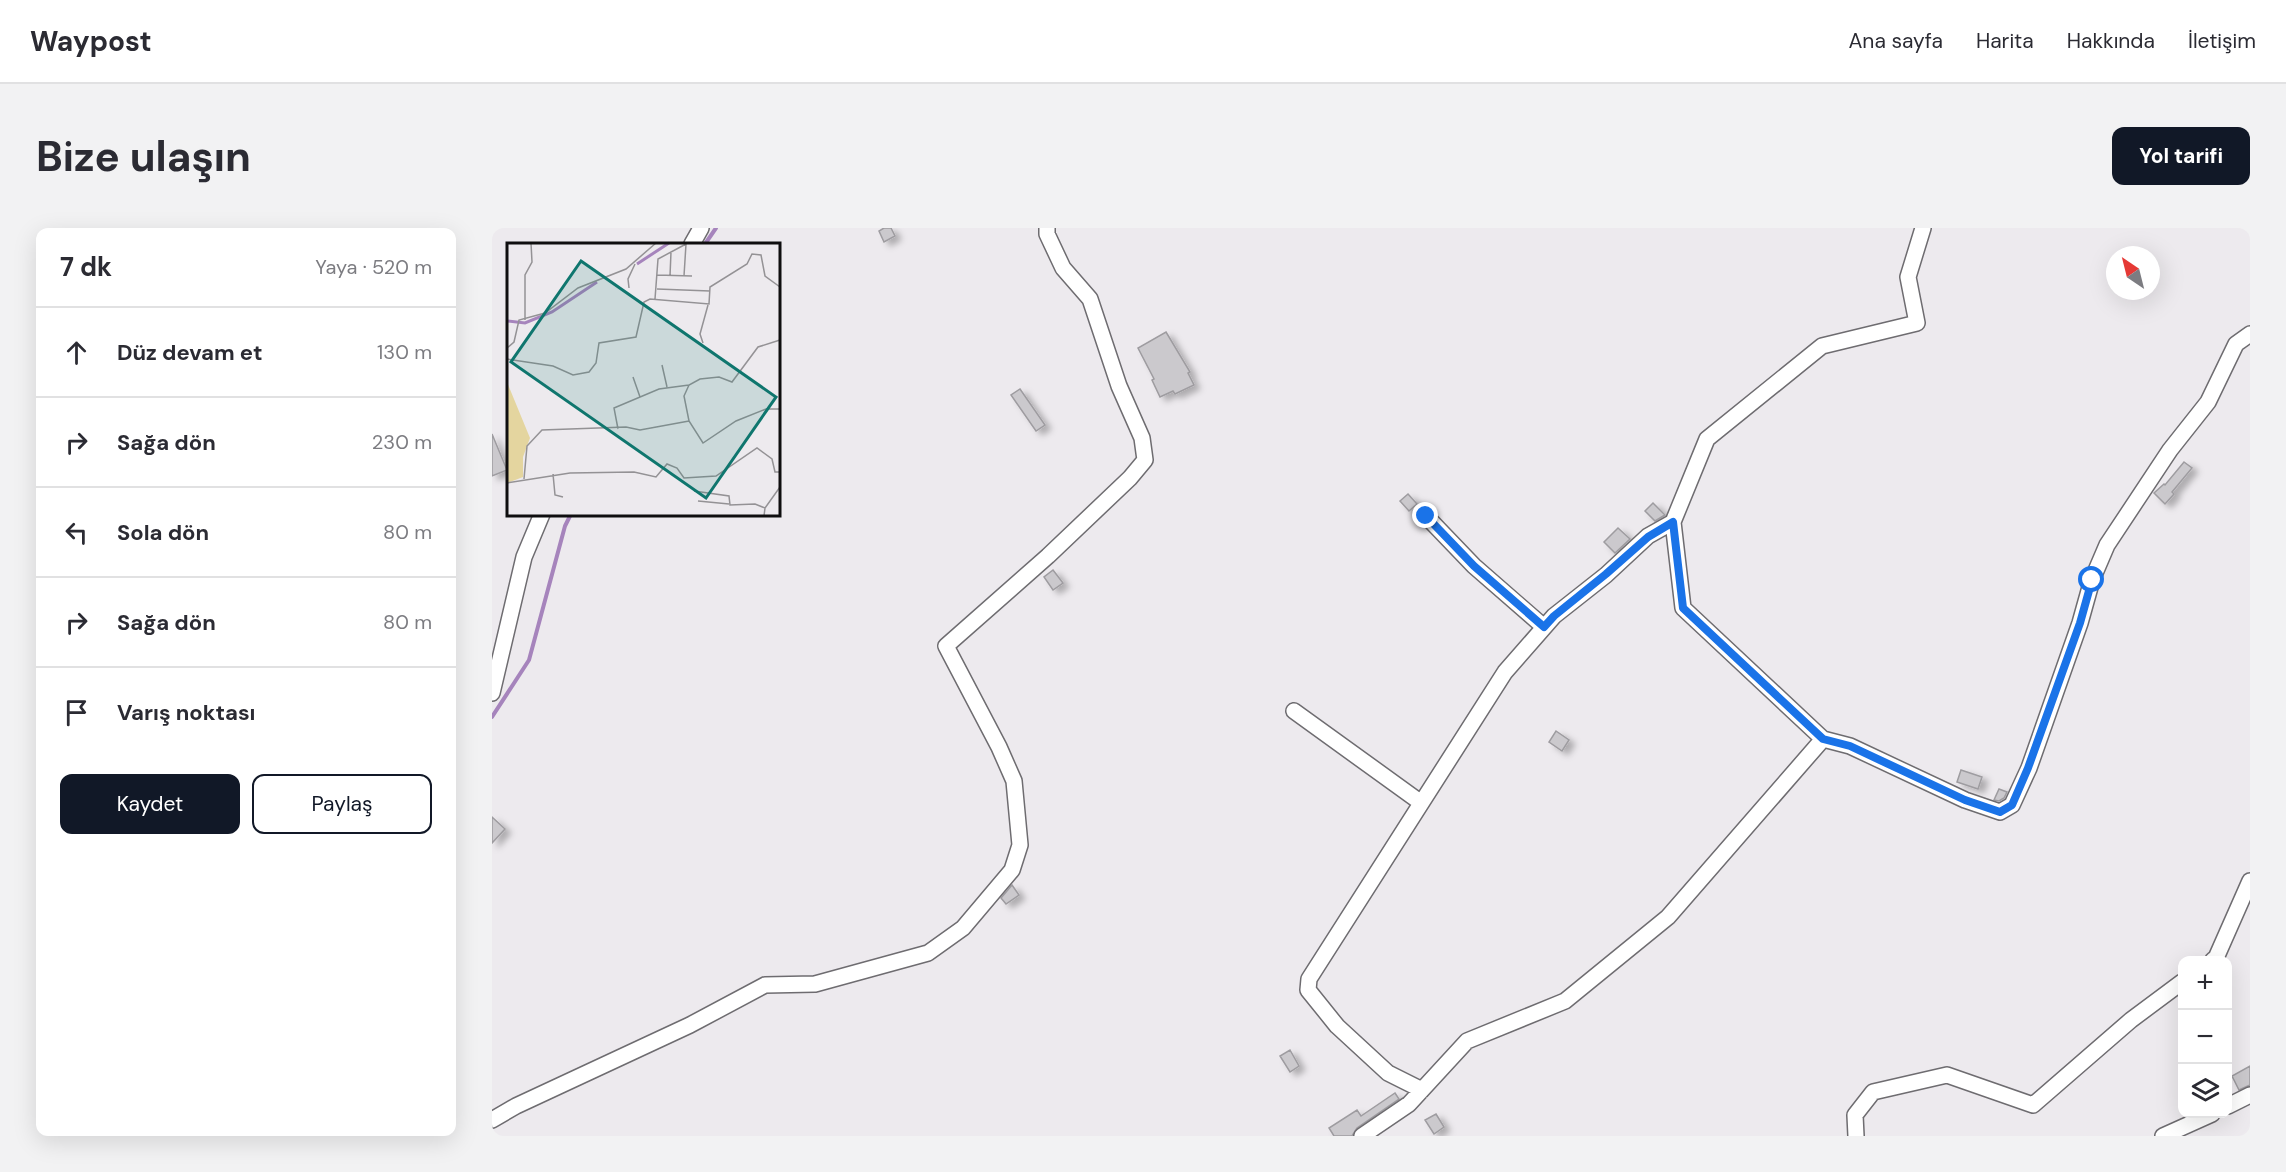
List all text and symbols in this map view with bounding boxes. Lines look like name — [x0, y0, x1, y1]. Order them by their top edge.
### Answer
text: Waypost — [30, 23, 152, 60]
text: Ana sayfa — [1848, 27, 1943, 55]
text: Harita — [1976, 27, 2034, 55]
text: Hakkında — [2067, 27, 2155, 55]
text: İletişim — [2188, 27, 2256, 55]
button: Yol tarifi — [2112, 127, 2250, 185]
text: Bize ulaşın — [36, 129, 251, 184]
inset map — [507, 243, 780, 516]
north arrow — [2106, 246, 2160, 300]
text: 7 dk — [60, 250, 112, 284]
text: Yaya · 520 m — [315, 254, 432, 280]
icon: ahead — [60, 336, 93, 369]
text: Düz devam et — [117, 338, 262, 367]
text: 130 m — [377, 339, 432, 365]
icon: right — [60, 426, 93, 459]
text: Sağa dön — [117, 428, 216, 457]
text: 230 m — [372, 429, 432, 455]
route end — [1412, 502, 1438, 528]
icon: left — [60, 516, 93, 549]
text: Sola dön — [117, 518, 209, 547]
text: 80 m — [383, 519, 432, 545]
route start — [2078, 566, 2104, 592]
icon: right — [60, 606, 93, 639]
text: Sağa dön — [117, 608, 216, 637]
text: 80 m — [383, 609, 432, 635]
icon: arrive — [60, 696, 93, 729]
text: Varış noktası — [117, 698, 255, 727]
button: Kaydet — [60, 774, 240, 834]
button: Paylaş — [252, 774, 432, 834]
map controls — [2178, 956, 2232, 1118]
button: + — [2178, 956, 2232, 1010]
button: − — [2178, 1010, 2232, 1064]
button: layers — [2178, 1064, 2232, 1118]

